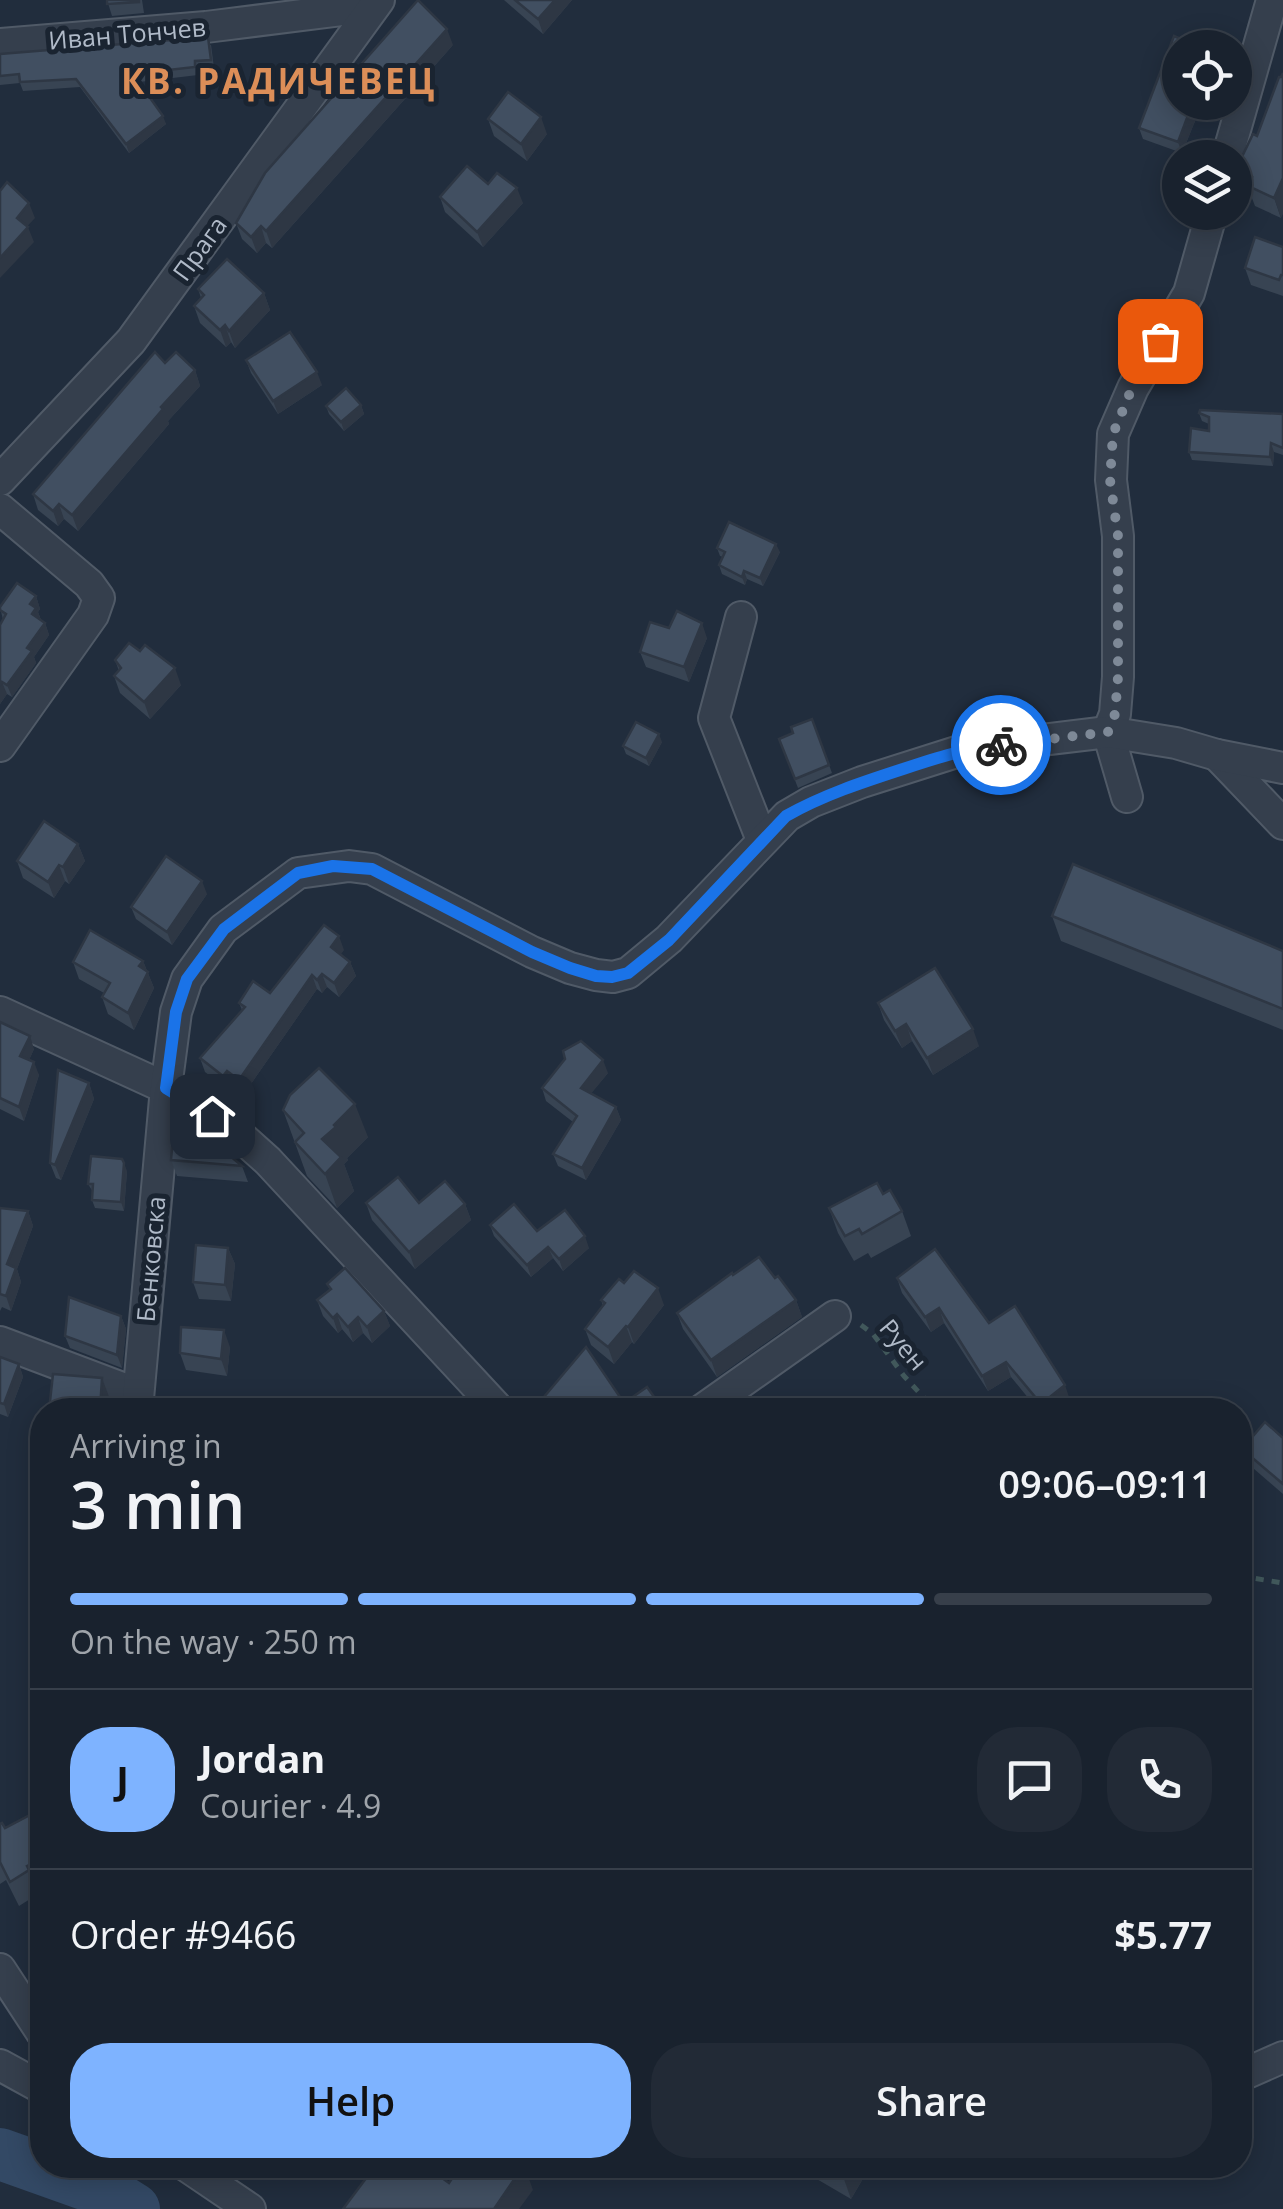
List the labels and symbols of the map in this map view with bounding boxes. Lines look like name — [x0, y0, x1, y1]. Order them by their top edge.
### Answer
street label: Иван Тончев — [47, 9, 207, 57]
district label: КВ. РАДИЧЕВЕЦ — [121, 57, 437, 104]
street label: Прага — [164, 209, 234, 287]
pin — [1118, 299, 1203, 384]
courier — [951, 695, 1051, 795]
pin — [170, 1074, 255, 1159]
street label: Бенковска — [128, 1195, 172, 1323]
street label: Руен — [873, 1311, 935, 1377]

